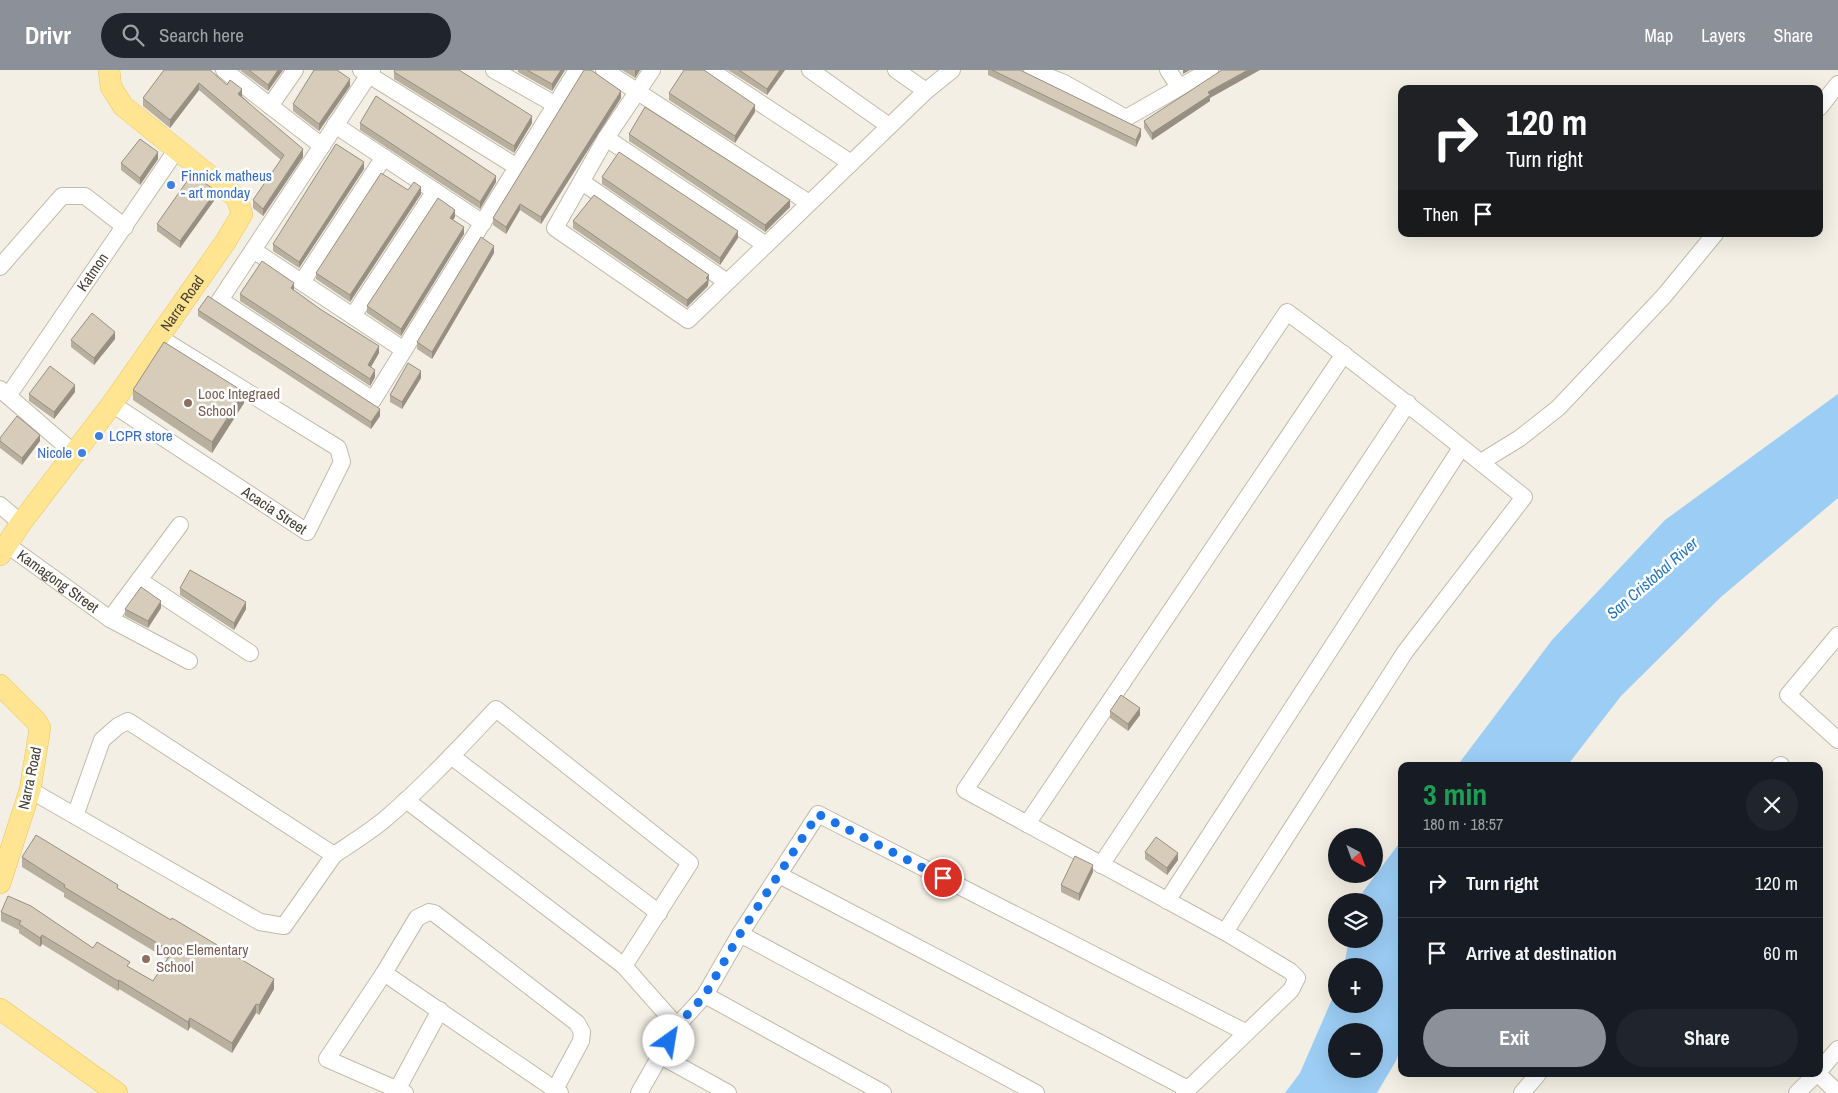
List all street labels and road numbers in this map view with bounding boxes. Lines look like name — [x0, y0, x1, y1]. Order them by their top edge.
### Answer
street label: Katmon — [72, 248, 113, 295]
street label: Narra Road — [155, 271, 209, 335]
street label: Acacia Street — [237, 480, 312, 539]
street label: Kamagong Street — [13, 544, 104, 618]
street label: Narra Road — [13, 745, 46, 811]

